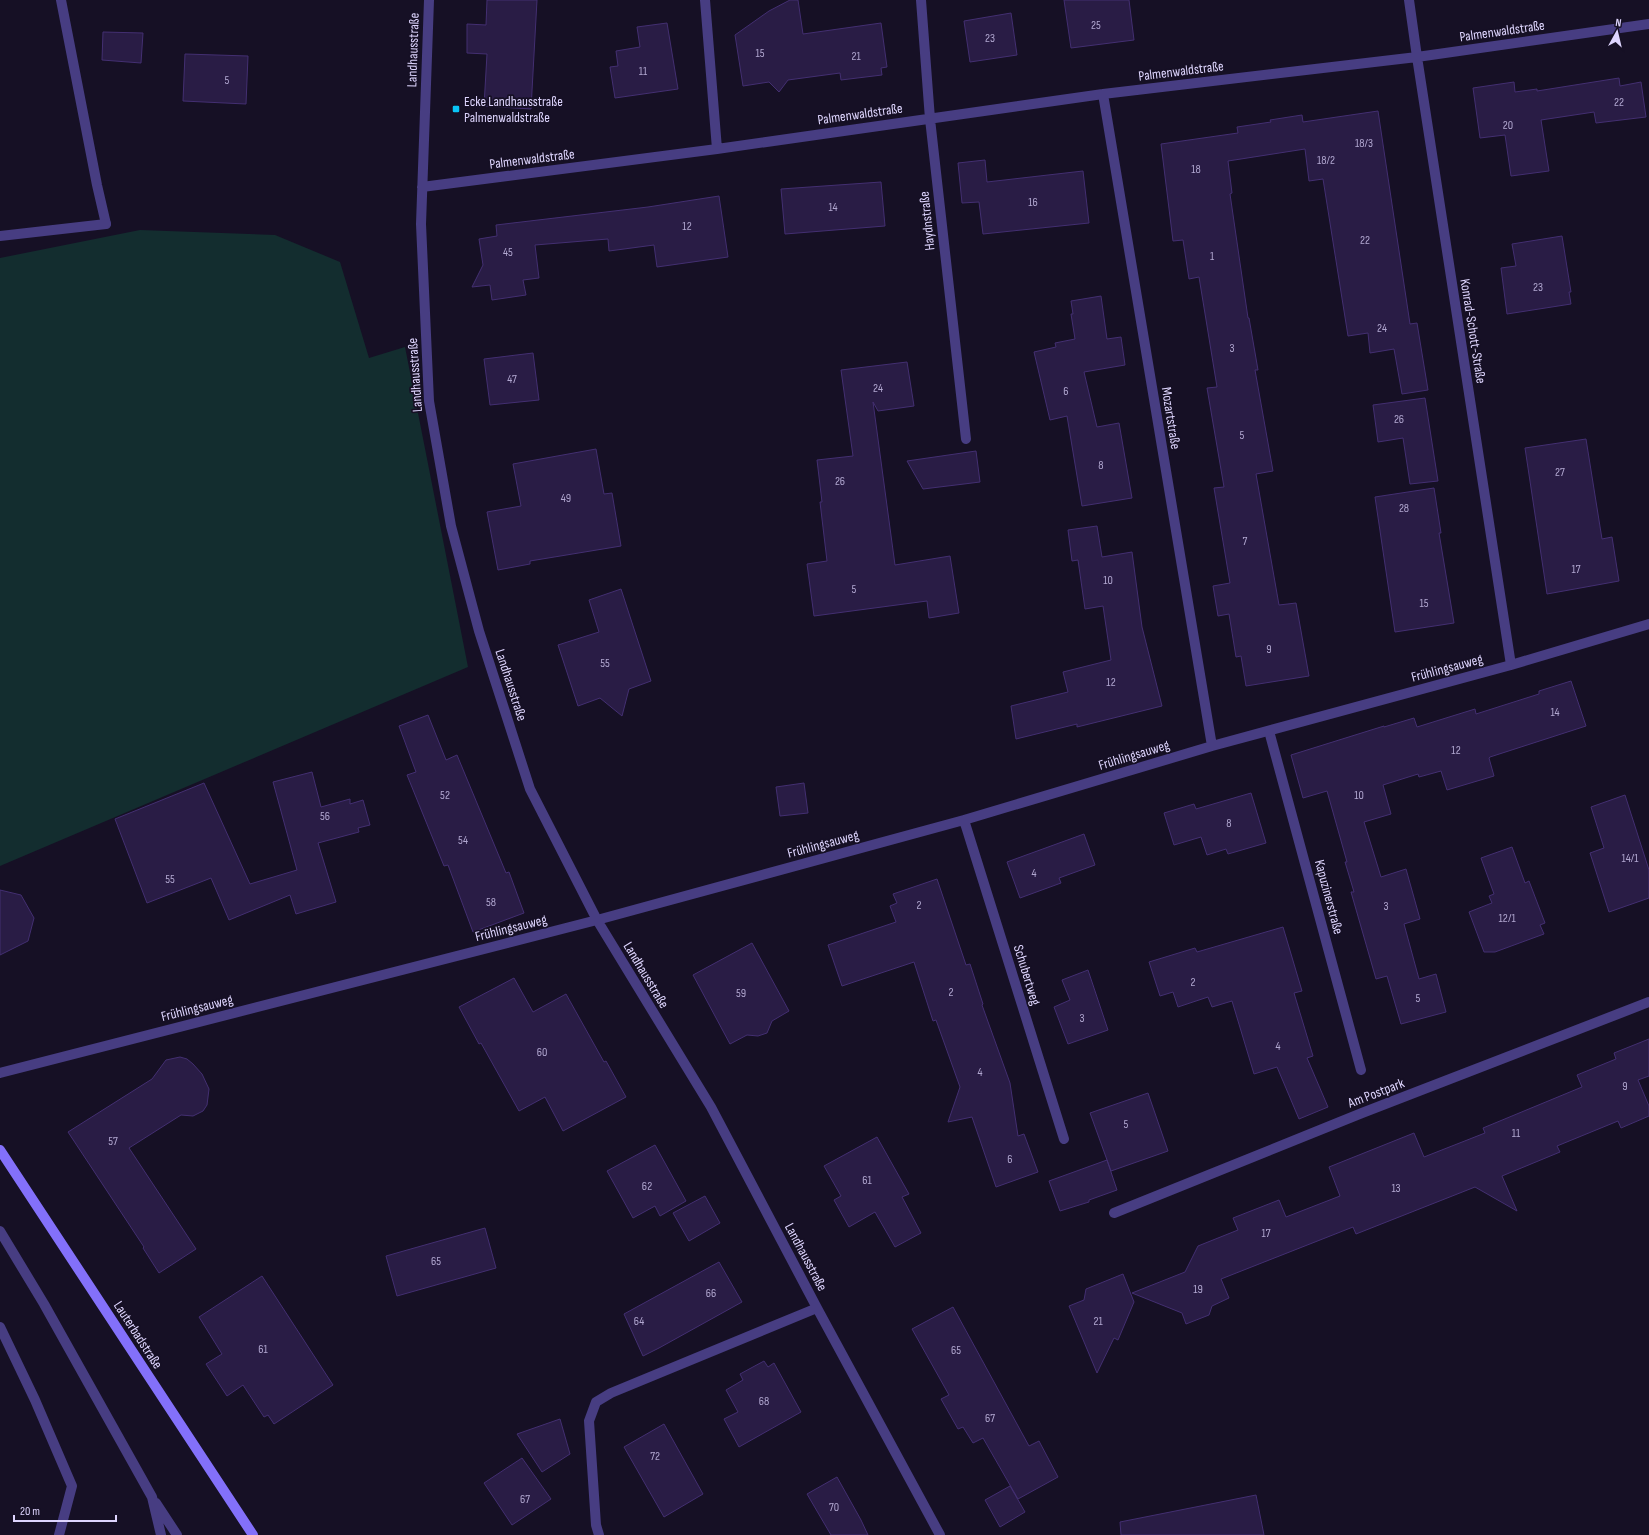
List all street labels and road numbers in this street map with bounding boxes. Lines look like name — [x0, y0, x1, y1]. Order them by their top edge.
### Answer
street label: Landhausstraße — [403, 12, 423, 88]
street label: Palmenwaldstraße — [1458, 17, 1546, 45]
street label: Palmenwaldstraße — [1137, 57, 1225, 85]
street label: Palmenwaldstraße — [816, 100, 904, 128]
street label: Palmenwaldstraße — [488, 145, 576, 173]
street label: Haydnstraße — [915, 191, 939, 251]
street label: Konrad-Schott-Straße — [1456, 277, 1490, 385]
street label: Landhausstraße — [404, 337, 426, 413]
street label: Mozartstraße — [1158, 386, 1184, 450]
street label: Landhausstraße — [491, 647, 531, 723]
street label: Frühlingsauweg — [1409, 650, 1485, 686]
street label: Frühlingsauweg — [1096, 736, 1172, 774]
street label: Frühlingsauweg — [785, 826, 861, 862]
street label: Kapuzinerstraße — [1311, 858, 1347, 936]
street label: Frühlingsauweg — [473, 911, 549, 945]
street label: Landhausstraße — [620, 939, 672, 1011]
street label: Schubertweg — [1010, 943, 1044, 1008]
street label: Frühlingsauweg — [159, 991, 235, 1025]
street label: Am Postpark — [1344, 1074, 1407, 1112]
street label: Landhausstraße — [781, 1220, 831, 1294]
street label: Lauterbadstraße — [110, 1298, 166, 1372]

